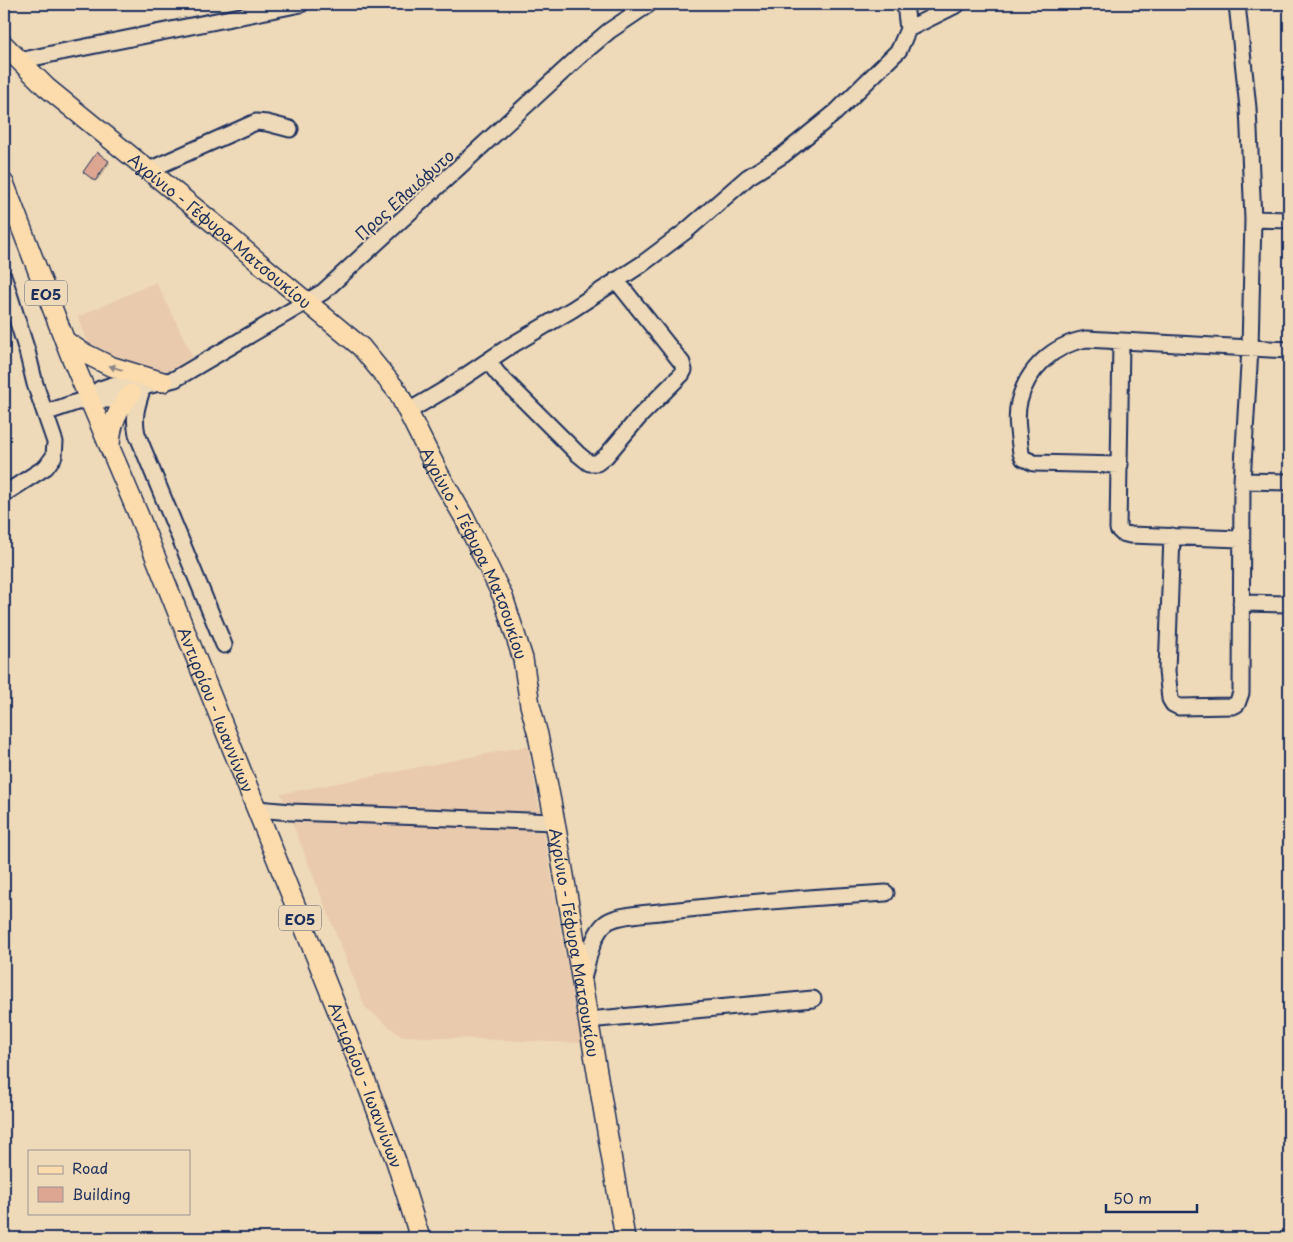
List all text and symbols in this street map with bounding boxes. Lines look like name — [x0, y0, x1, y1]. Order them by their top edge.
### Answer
street label: Προς Ελαιόφυτο — [349, 143, 459, 245]
street label: Αγρίνιο - Γέφυρα Ματσουκίου — [123, 147, 317, 314]
road number: ΕΟ5 — [25, 280, 67, 306]
one-way arrow — [109, 364, 124, 371]
street label: Αγρίνιο - Γέφυρα Ματσουκίου — [415, 443, 534, 662]
street label: Αντιρρίου - Ιωαννίνων — [173, 623, 261, 796]
street label: Αγρίνιο - Γέφυρα Ματσουκίου — [544, 826, 606, 1059]
road number: ΕΟ5 — [279, 906, 321, 930]
street label: Αντιρρίου - Ιωαννίνων — [323, 998, 409, 1171]
legend — [28, 1150, 190, 1214]
text: Road — [72, 1156, 108, 1179]
text: Building — [72, 1182, 131, 1205]
scale bar — [1106, 1182, 1197, 1214]
text: 50 m — [1113, 1186, 1152, 1209]

